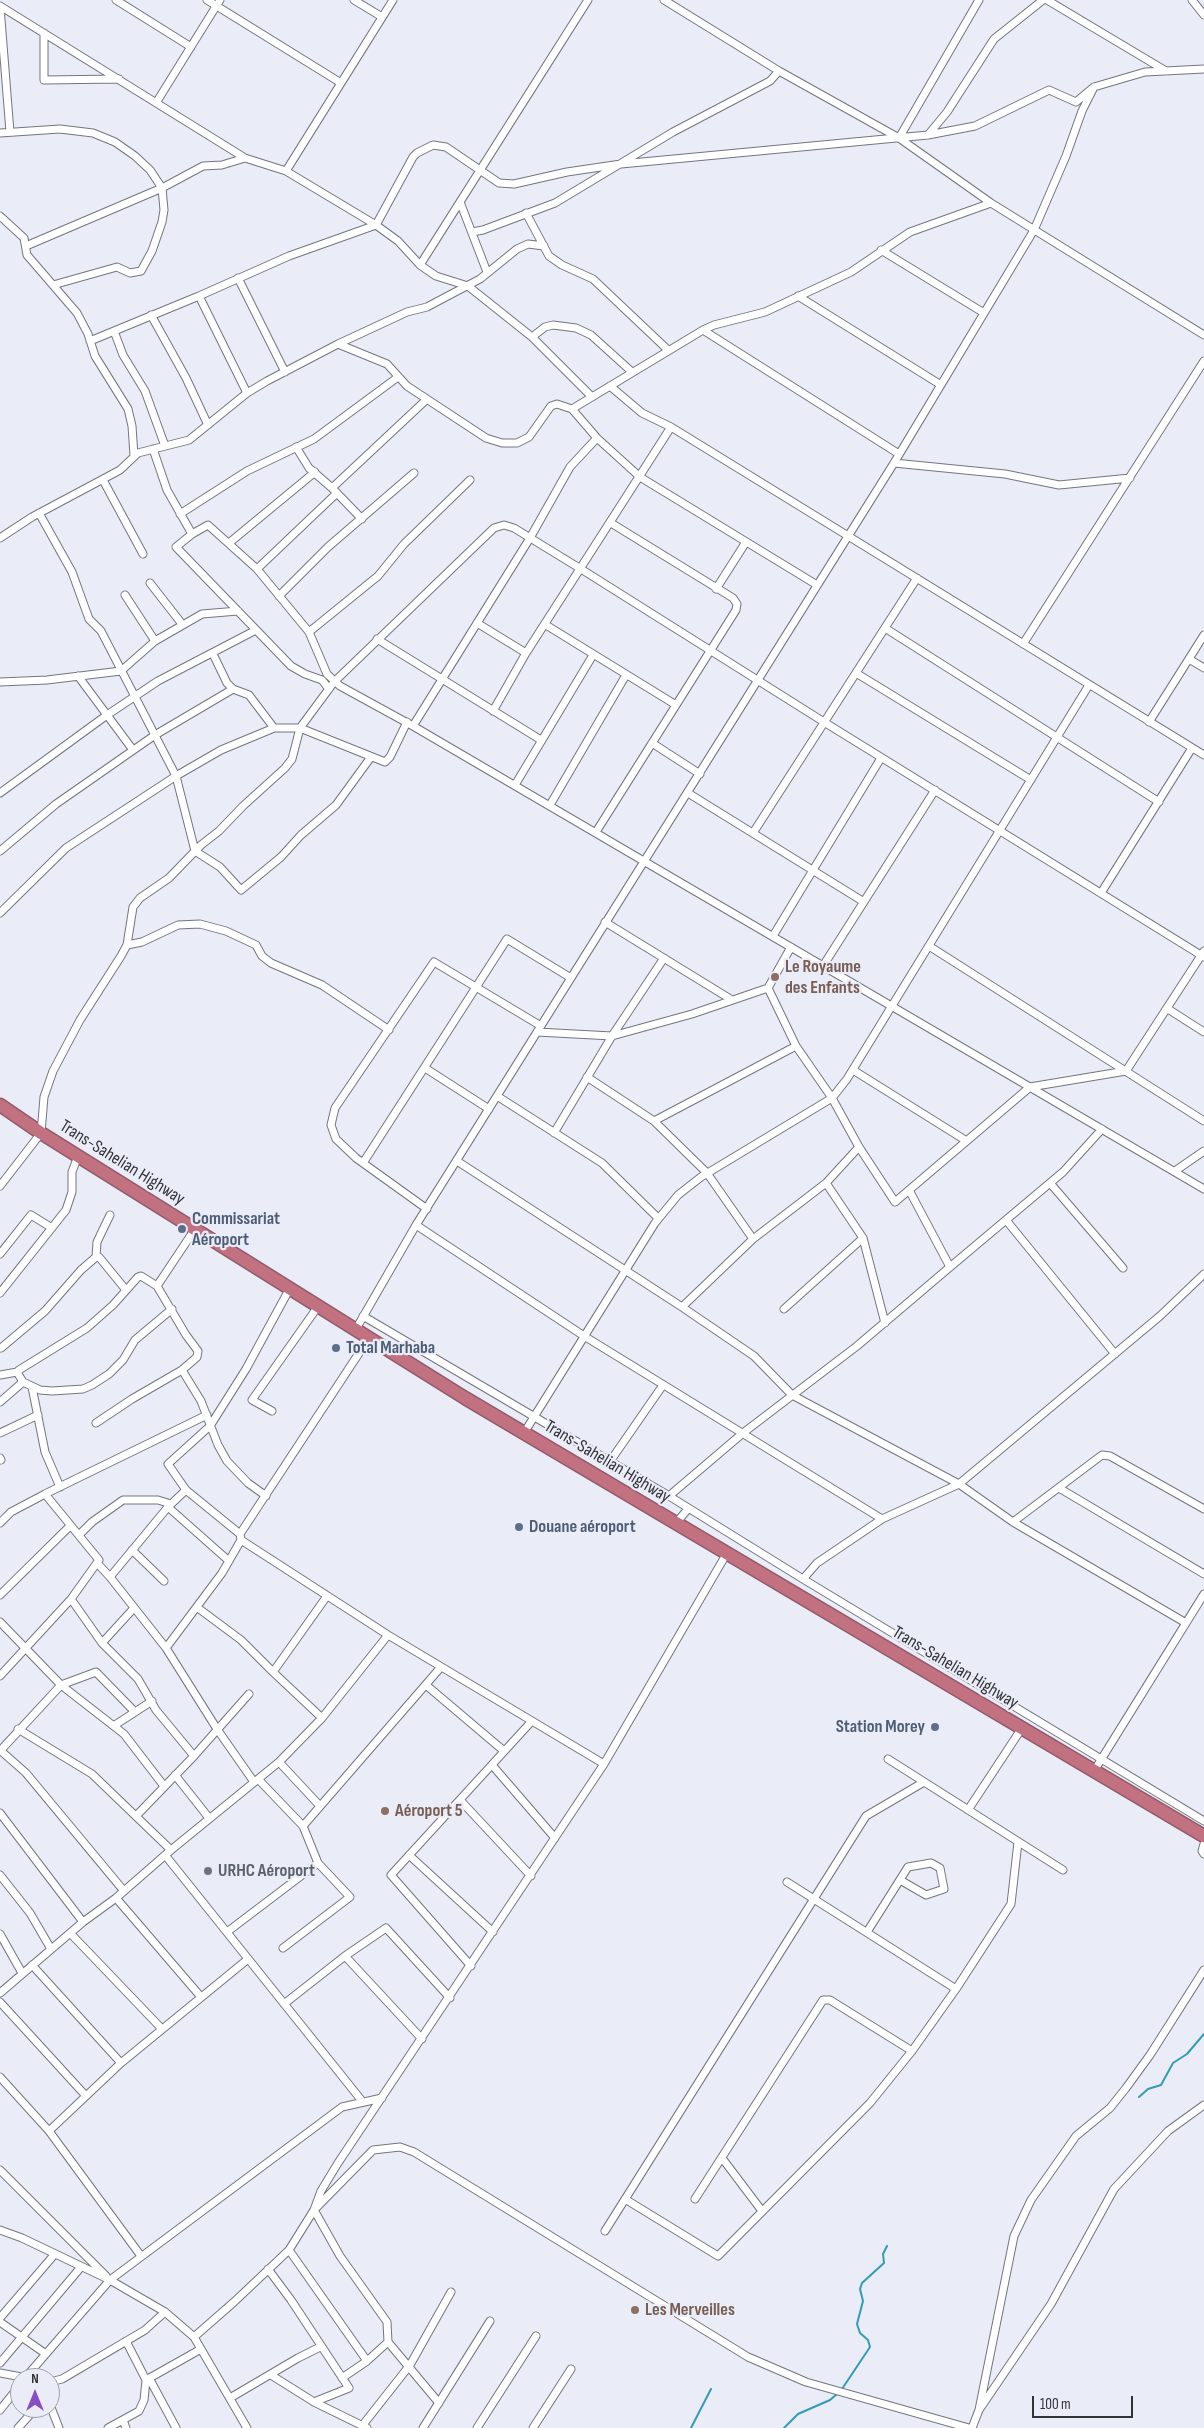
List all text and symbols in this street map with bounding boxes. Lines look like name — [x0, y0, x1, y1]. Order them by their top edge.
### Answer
place label: Le Royaume des Enfants — [785, 956, 861, 999]
marker: Le Royaume des Enfants — [769, 971, 781, 983]
street label: Trans-Sahelian Highway — [55, 1116, 189, 1210]
place label: Commissariat Aéroport — [192, 1208, 280, 1250]
marker: Commissariat Aéroport — [176, 1223, 188, 1235]
place label: Total Marhaba — [346, 1337, 435, 1359]
marker: Total Marhaba — [330, 1342, 342, 1354]
street label: Trans-Sahelian Highway — [540, 1416, 674, 1508]
place label: Douane aéroport — [529, 1516, 636, 1538]
marker: Douane aéroport — [513, 1521, 525, 1533]
street label: Trans-Sahelian Highway — [888, 1622, 1022, 1714]
place label: Station Morey — [836, 1716, 925, 1738]
marker: Station Morey — [929, 1721, 941, 1733]
place label: Aéroport 5 — [395, 1800, 463, 1822]
marker: Aéroport 5 — [379, 1805, 391, 1817]
place label: URHC Aéroport — [218, 1860, 315, 1882]
marker: URHC Aéroport — [202, 1865, 214, 1877]
place label: Les Merveilles — [645, 2299, 735, 2321]
marker: Les Merveilles — [629, 2304, 641, 2316]
north arrow — [10, 2368, 60, 2418]
text: N — [31, 2370, 39, 2387]
scale bar — [1034, 2386, 1135, 2418]
text: 100 m — [1040, 2395, 1071, 2414]

